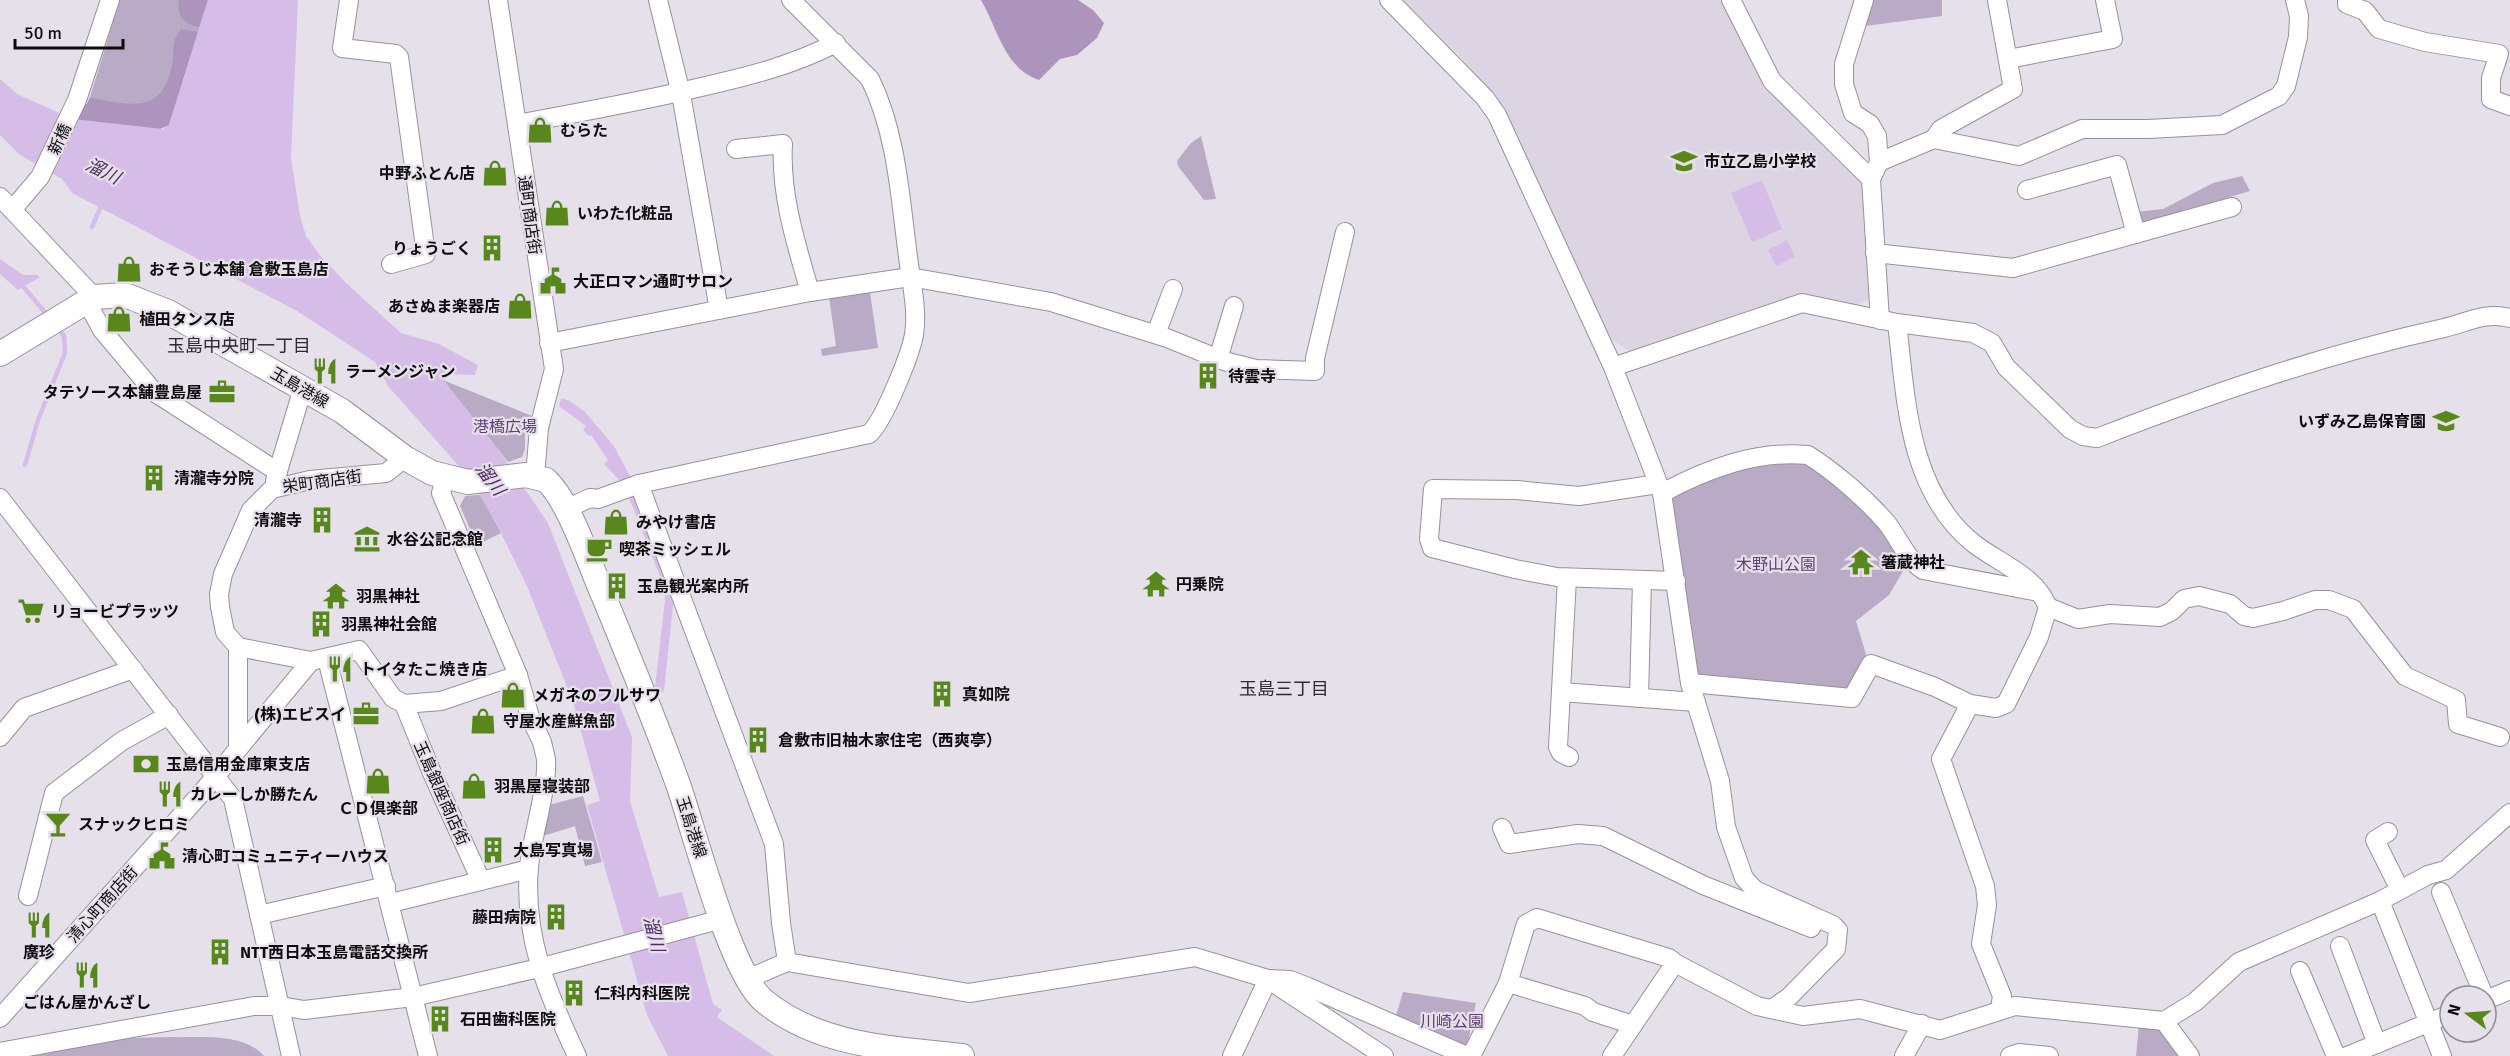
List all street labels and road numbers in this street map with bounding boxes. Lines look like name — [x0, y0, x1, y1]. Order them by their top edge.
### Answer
street label: 新橋 — [44, 121, 76, 158]
street label: 通町商店街 — [514, 174, 544, 256]
street label: 玉島港線 — [267, 363, 332, 413]
street label: 栄町商店街 — [281, 467, 363, 497]
street label: 玉島銀座商店街 — [409, 738, 473, 849]
street label: 玉島港線 — [672, 794, 710, 861]
street label: 清心町商店街 — [63, 862, 142, 947]

